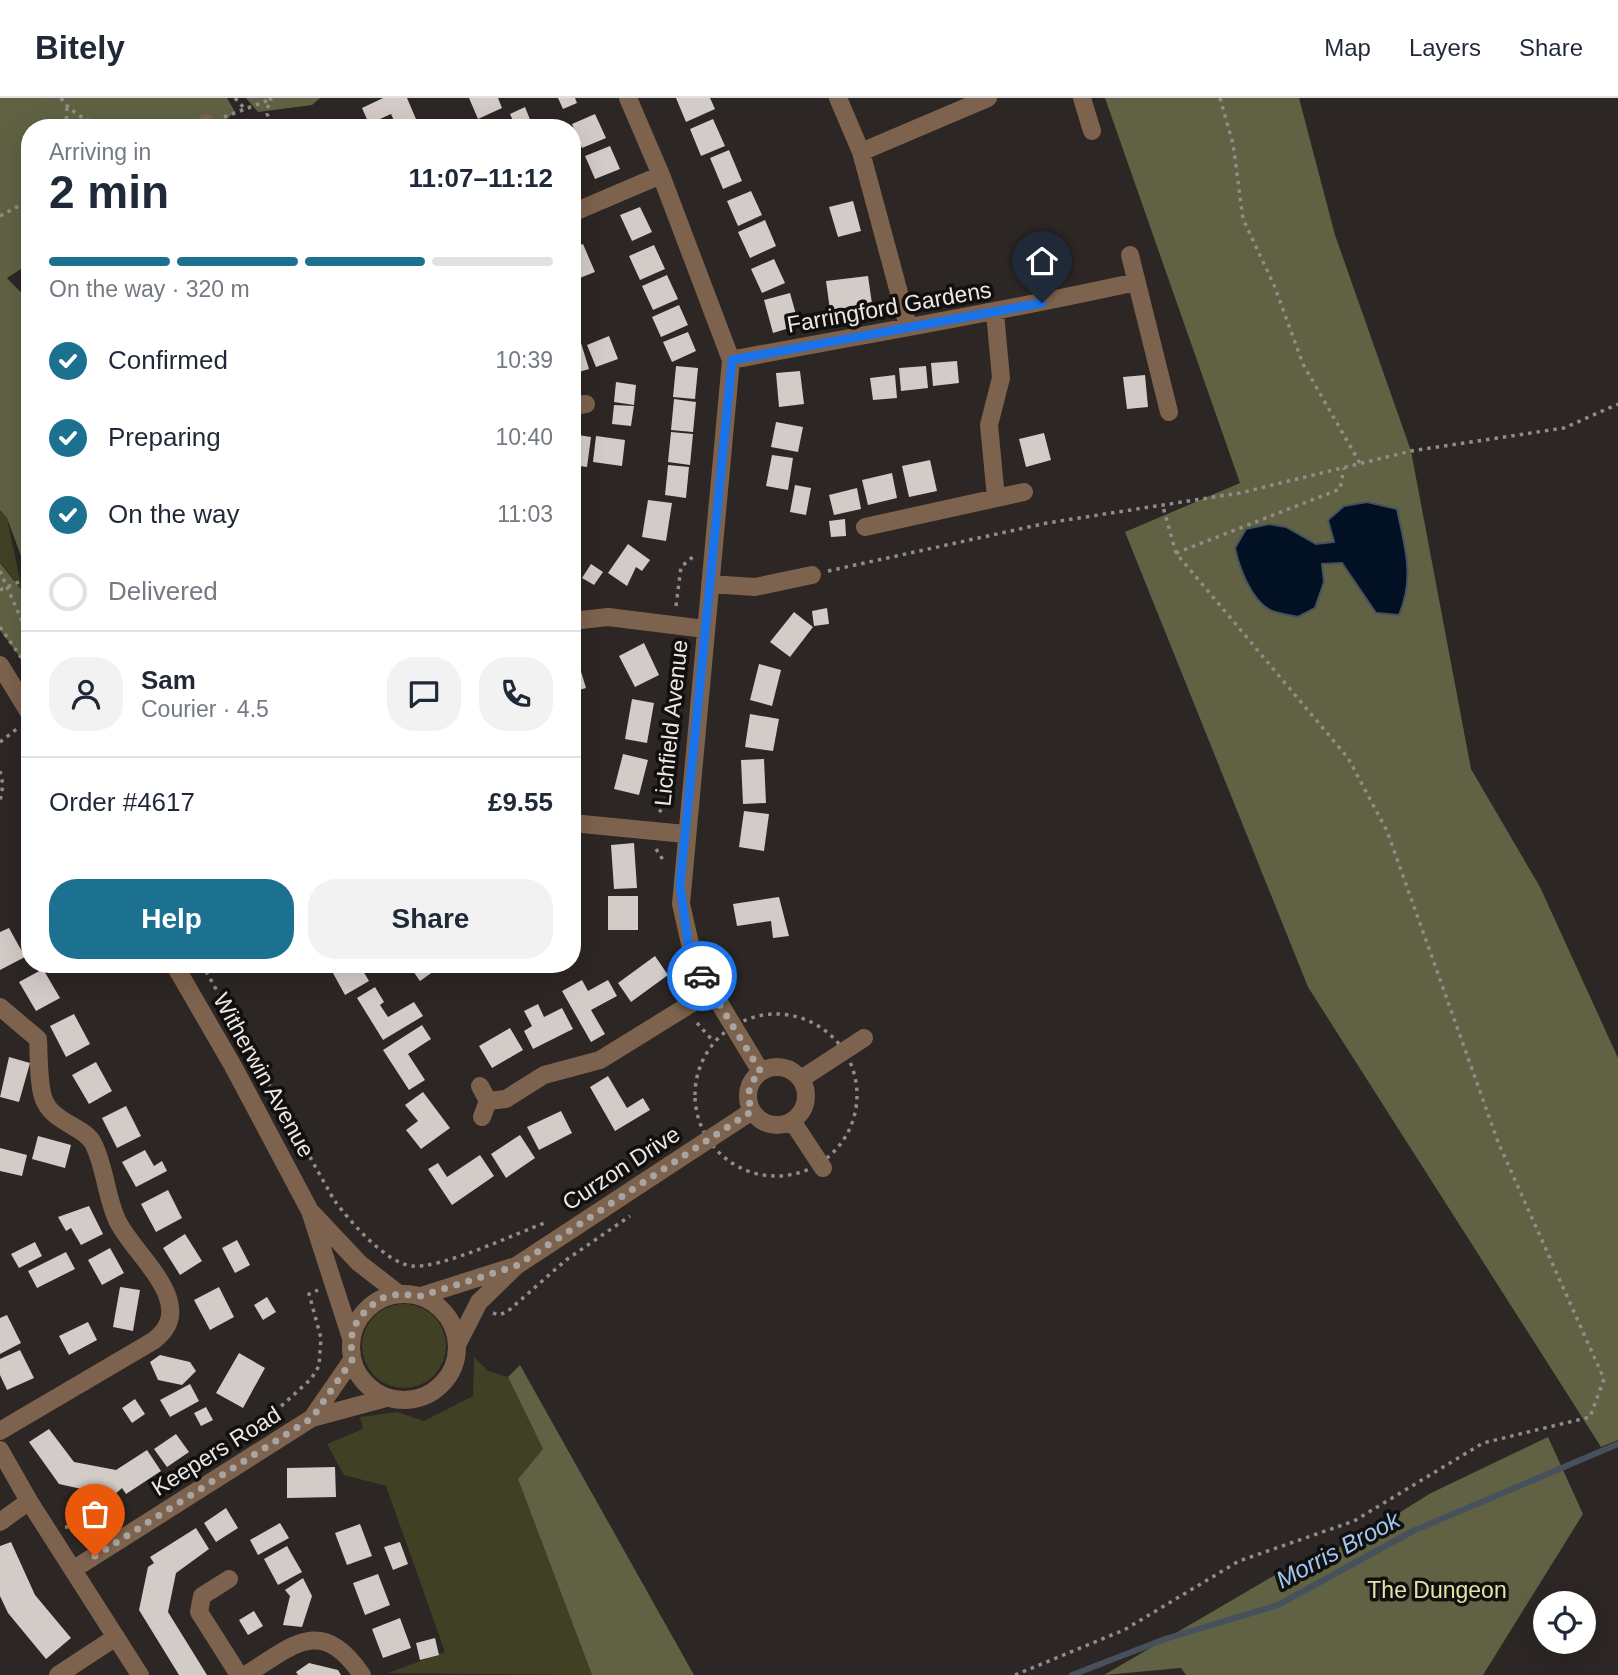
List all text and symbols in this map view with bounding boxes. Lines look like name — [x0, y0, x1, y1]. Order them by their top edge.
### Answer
text: Bitely — [35, 29, 125, 66]
text: Map — [1324, 34, 1371, 61]
text: Layers — [1409, 34, 1481, 61]
text: Share — [1519, 34, 1583, 61]
text: Arriving in — [49, 139, 151, 165]
text: 11:07–11:12 — [408, 163, 553, 193]
text: 2 min — [49, 166, 169, 218]
pin — [1012, 231, 1072, 303]
icon: home — [1023, 242, 1061, 280]
text: On the way · 320 m — [49, 276, 250, 302]
street label: Farringford Gardens — [785, 276, 993, 338]
icon: check — [49, 342, 87, 380]
text: Confirmed — [108, 345, 228, 375]
text: 10:39 — [495, 347, 553, 373]
icon: check — [49, 419, 87, 457]
text: Preparing — [108, 422, 221, 452]
text: 10:40 — [495, 424, 553, 450]
icon: check — [49, 496, 87, 534]
text: On the way — [108, 499, 240, 529]
text: 11:03 — [497, 501, 553, 527]
text: Delivered — [108, 576, 218, 606]
street label: Lichfield Avenue — [649, 639, 693, 807]
button: person — [49, 657, 123, 731]
button: chat — [387, 657, 461, 731]
button: phone — [479, 657, 553, 731]
text: Sam — [141, 665, 196, 695]
text: Courier · 4.5 — [141, 696, 269, 722]
text: Order #4617 — [49, 787, 195, 817]
text: £9.55 — [488, 787, 553, 817]
button: Help — [49, 879, 294, 959]
button: Share — [308, 879, 553, 959]
courier — [667, 941, 737, 1011]
icon: car — [683, 957, 721, 995]
street label: Witherwin Avenue — [208, 988, 320, 1162]
street label: Curzon Drive — [558, 1121, 684, 1215]
street label: Keepers Road — [147, 1401, 285, 1501]
pin — [65, 1484, 125, 1556]
icon: bag — [76, 1495, 114, 1533]
water label: Morris Brook — [1271, 1505, 1406, 1593]
park label: The Dungeon — [1367, 1577, 1507, 1603]
map controls — [1533, 1591, 1596, 1654]
button: locate — [1533, 1591, 1596, 1654]

